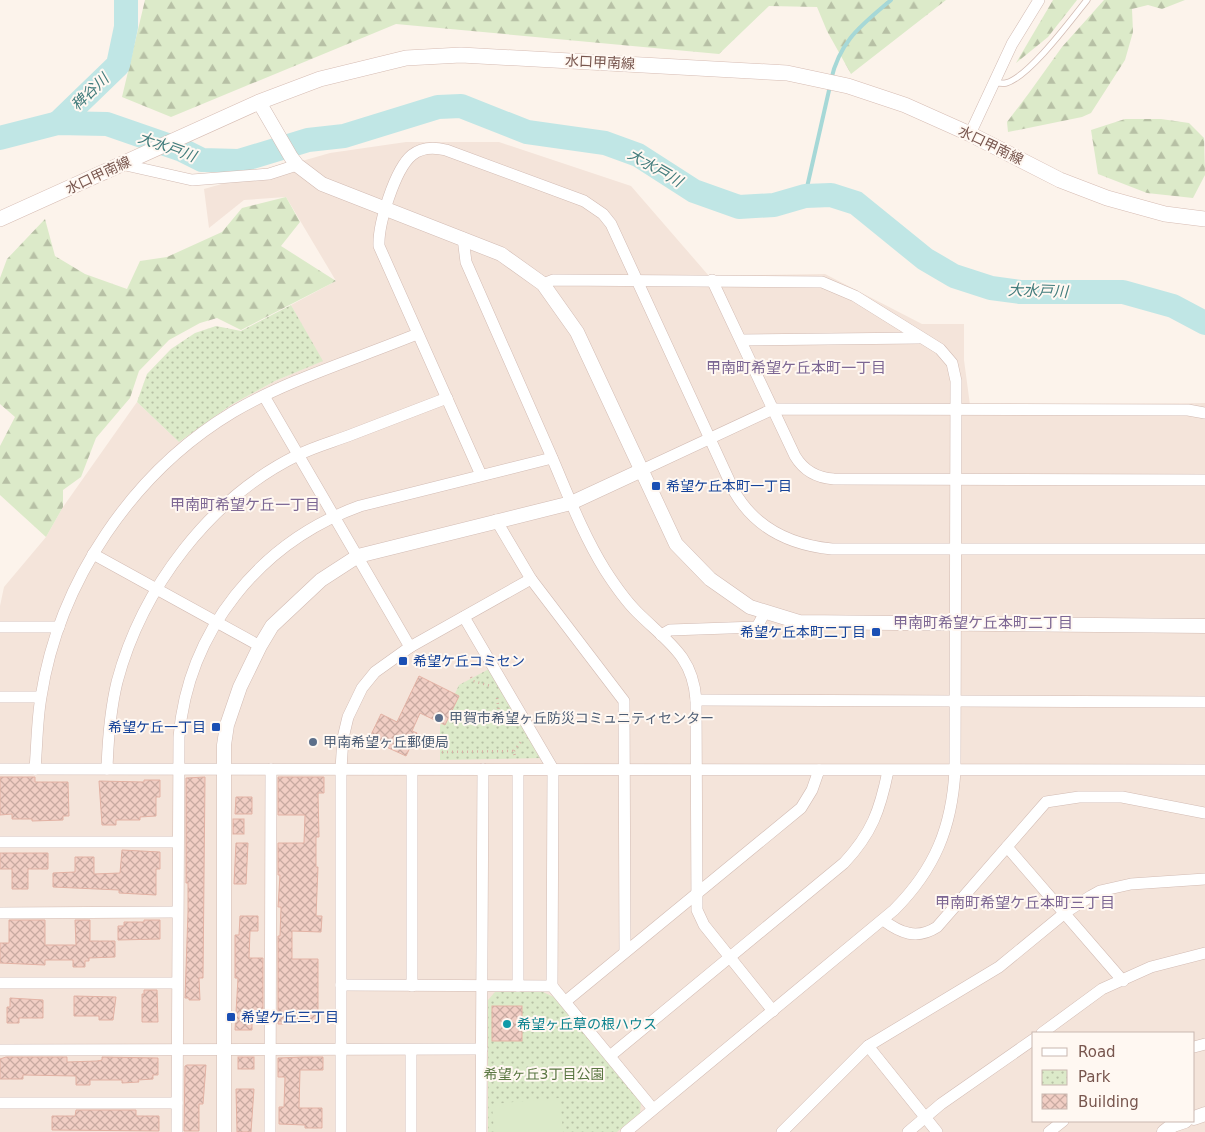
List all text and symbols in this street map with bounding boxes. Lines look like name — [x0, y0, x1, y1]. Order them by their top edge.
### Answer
street label: 水口甲南線 — [565, 52, 635, 72]
water label: 稗谷川 — [68, 69, 114, 114]
street label: 水口甲南線 — [956, 122, 1026, 168]
water label: 大水戸川 — [136, 128, 200, 166]
water label: 大水戸川 — [625, 145, 687, 192]
street label: 水口甲南線 — [63, 153, 133, 197]
water label: 大水戸川 — [1008, 281, 1070, 301]
district label: 甲南町希望ケ丘本町一丁目 — [706, 359, 886, 377]
place label: 希望ケ丘本町一丁目 — [666, 478, 792, 494]
marker: 希望ケ丘本町一丁目 — [650, 480, 662, 492]
district label: 甲南町希望ケ丘一丁目 — [170, 496, 320, 514]
district label: 甲南町希望ケ丘本町二丁目 — [893, 614, 1073, 632]
place label: 希望ケ丘本町二丁目 — [740, 624, 866, 640]
marker: 希望ケ丘本町二丁目 — [870, 626, 882, 638]
place label: 希望ケ丘コミセン — [413, 653, 525, 669]
marker: 希望ケ丘コミセン — [397, 655, 409, 667]
place label: 甲賀市希望ヶ丘防災コミュニティセンター — [449, 710, 714, 726]
marker: 甲賀市希望ヶ丘防災コミュニティセンター — [433, 712, 445, 724]
place label: 希望ケ丘一丁目 — [108, 719, 206, 735]
marker: 希望ケ丘一丁目 — [210, 721, 222, 733]
place label: 甲南希望ヶ丘郵便局 — [323, 734, 449, 750]
marker: 甲南希望ヶ丘郵便局 — [307, 736, 319, 748]
district label: 甲南町希望ケ丘本町三丁目 — [935, 894, 1115, 912]
place label: 希望ケ丘三丁目 — [241, 1009, 339, 1025]
marker: 希望ケ丘三丁目 — [225, 1011, 237, 1023]
place label: 希望ヶ丘草の根ハウス — [517, 1016, 657, 1032]
marker: 希望ヶ丘草の根ハウス — [501, 1018, 513, 1030]
legend — [1032, 1032, 1195, 1122]
text: Road — [1078, 1043, 1116, 1061]
park label: 希望ヶ丘3丁目公園 — [484, 1066, 604, 1082]
text: Park — [1078, 1068, 1111, 1086]
text: Building — [1078, 1093, 1139, 1111]

